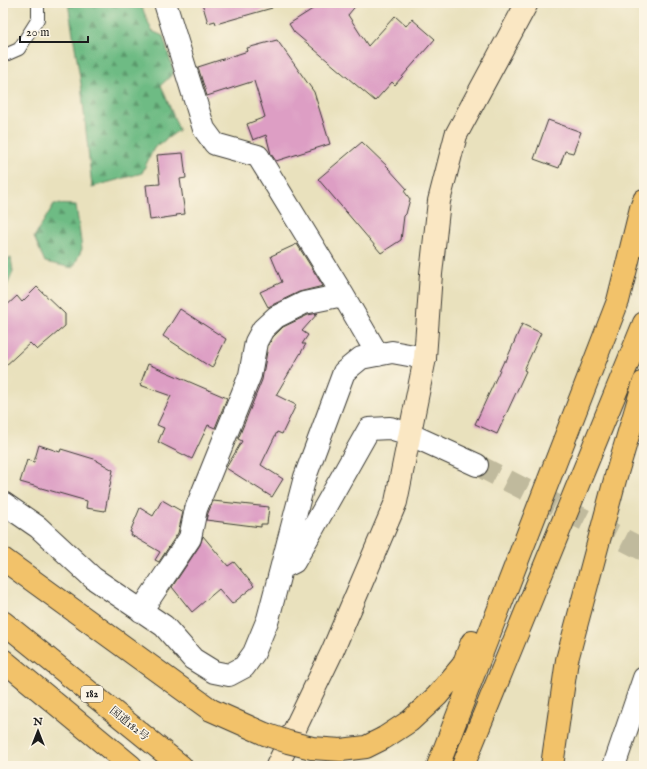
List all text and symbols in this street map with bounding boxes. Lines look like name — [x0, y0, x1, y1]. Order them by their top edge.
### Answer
scale bar — [20, 18, 88, 44]
text: 20 m — [26, 25, 49, 40]
road number: 182 — [81, 686, 103, 702]
street label: 国道182号 — [106, 704, 152, 744]
north arrow — [18, 711, 58, 751]
text: N — [32, 715, 43, 729]

